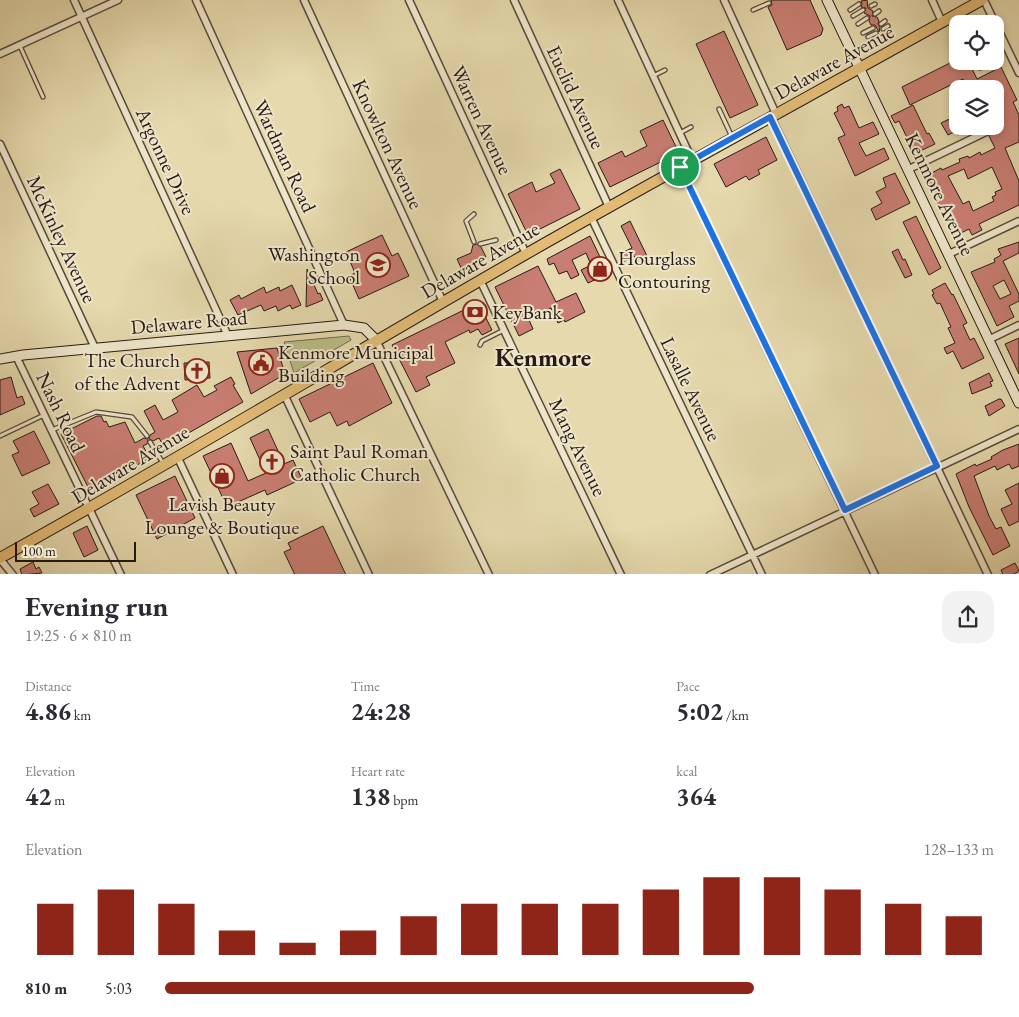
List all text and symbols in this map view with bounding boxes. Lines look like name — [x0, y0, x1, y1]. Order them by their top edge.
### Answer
map controls — [949, 15, 1004, 135]
button: locate — [949, 15, 1004, 70]
street label: Delaware Avenue — [770, 18, 898, 105]
street label: Euclid Avenue — [541, 41, 611, 153]
street label: Warren Avenue — [445, 61, 519, 179]
street label: Knowlton Avenue — [347, 75, 430, 213]
button: layers — [949, 80, 1004, 135]
street label: Wardman Road — [248, 96, 323, 217]
street label: Argonne Drive — [130, 103, 202, 219]
street label: Kenmore Avenue — [899, 128, 981, 260]
pin — [659, 146, 701, 188]
icon: arrive — [666, 153, 694, 181]
street label: McKinley Avenue — [21, 171, 103, 307]
street label: Delaware Avenue — [416, 216, 544, 304]
place label: Washington School — [268, 241, 360, 290]
place label: Hourglass Contouring — [618, 245, 711, 294]
school or university icon: Washington School — [365, 252, 391, 278]
shop icon: Hourglass Contouring — [587, 256, 613, 282]
bank icon: KeyBank — [462, 299, 488, 325]
place label: KeyBank — [492, 299, 562, 325]
street label: Delaware Road — [130, 304, 249, 340]
street label: Lasalle Avenue — [655, 333, 728, 446]
place label: Kenmore Municipal Building — [278, 339, 434, 388]
district label: Kenmore — [495, 341, 591, 373]
place label: The Church of the Advent — [75, 347, 181, 396]
public building icon: Kenmore Municipal Building — [248, 350, 274, 376]
church icon: The Church of the Advent — [184, 358, 210, 384]
street label: Nash Road — [30, 367, 92, 457]
street label: Mang Avenue — [543, 394, 613, 501]
street label: Delaware Avenue — [67, 419, 194, 509]
place label: Saint Paul Roman Catholic Church — [290, 438, 429, 487]
church icon: Saint Paul Roman Catholic Church — [259, 449, 285, 475]
shop icon: Lavish Beauty Lounge & Boutique — [209, 463, 235, 489]
place label: Lavish Beauty Lounge & Boutique — [145, 491, 299, 540]
scale bar — [15, 540, 136, 563]
text: 100 m — [22, 542, 56, 560]
text: Evening run — [25, 588, 168, 624]
button: share — [942, 591, 994, 643]
text: 19:25 · 6 × 810 m — [25, 625, 132, 646]
text: Distance — [25, 677, 72, 695]
text: Time — [351, 677, 380, 695]
text: Pace — [676, 677, 700, 695]
text: 4.86 — [25, 695, 71, 727]
text: 24:28 — [351, 695, 411, 727]
text: 5:02 — [676, 695, 723, 727]
text: km — [71, 706, 91, 724]
text: /km — [723, 706, 749, 724]
text: Elevation — [25, 762, 75, 780]
text: Heart rate — [351, 762, 405, 780]
text: kcal — [676, 762, 697, 780]
text: 42 — [25, 780, 51, 812]
text: 138 — [351, 780, 390, 812]
text: 364 — [676, 780, 716, 812]
text: m — [51, 791, 65, 809]
text: bpm — [390, 791, 419, 809]
text: Elevation — [25, 839, 83, 860]
text: 128–133 m — [923, 839, 994, 860]
text: 810 m — [25, 978, 67, 999]
text: 5:03 — [105, 978, 132, 999]

